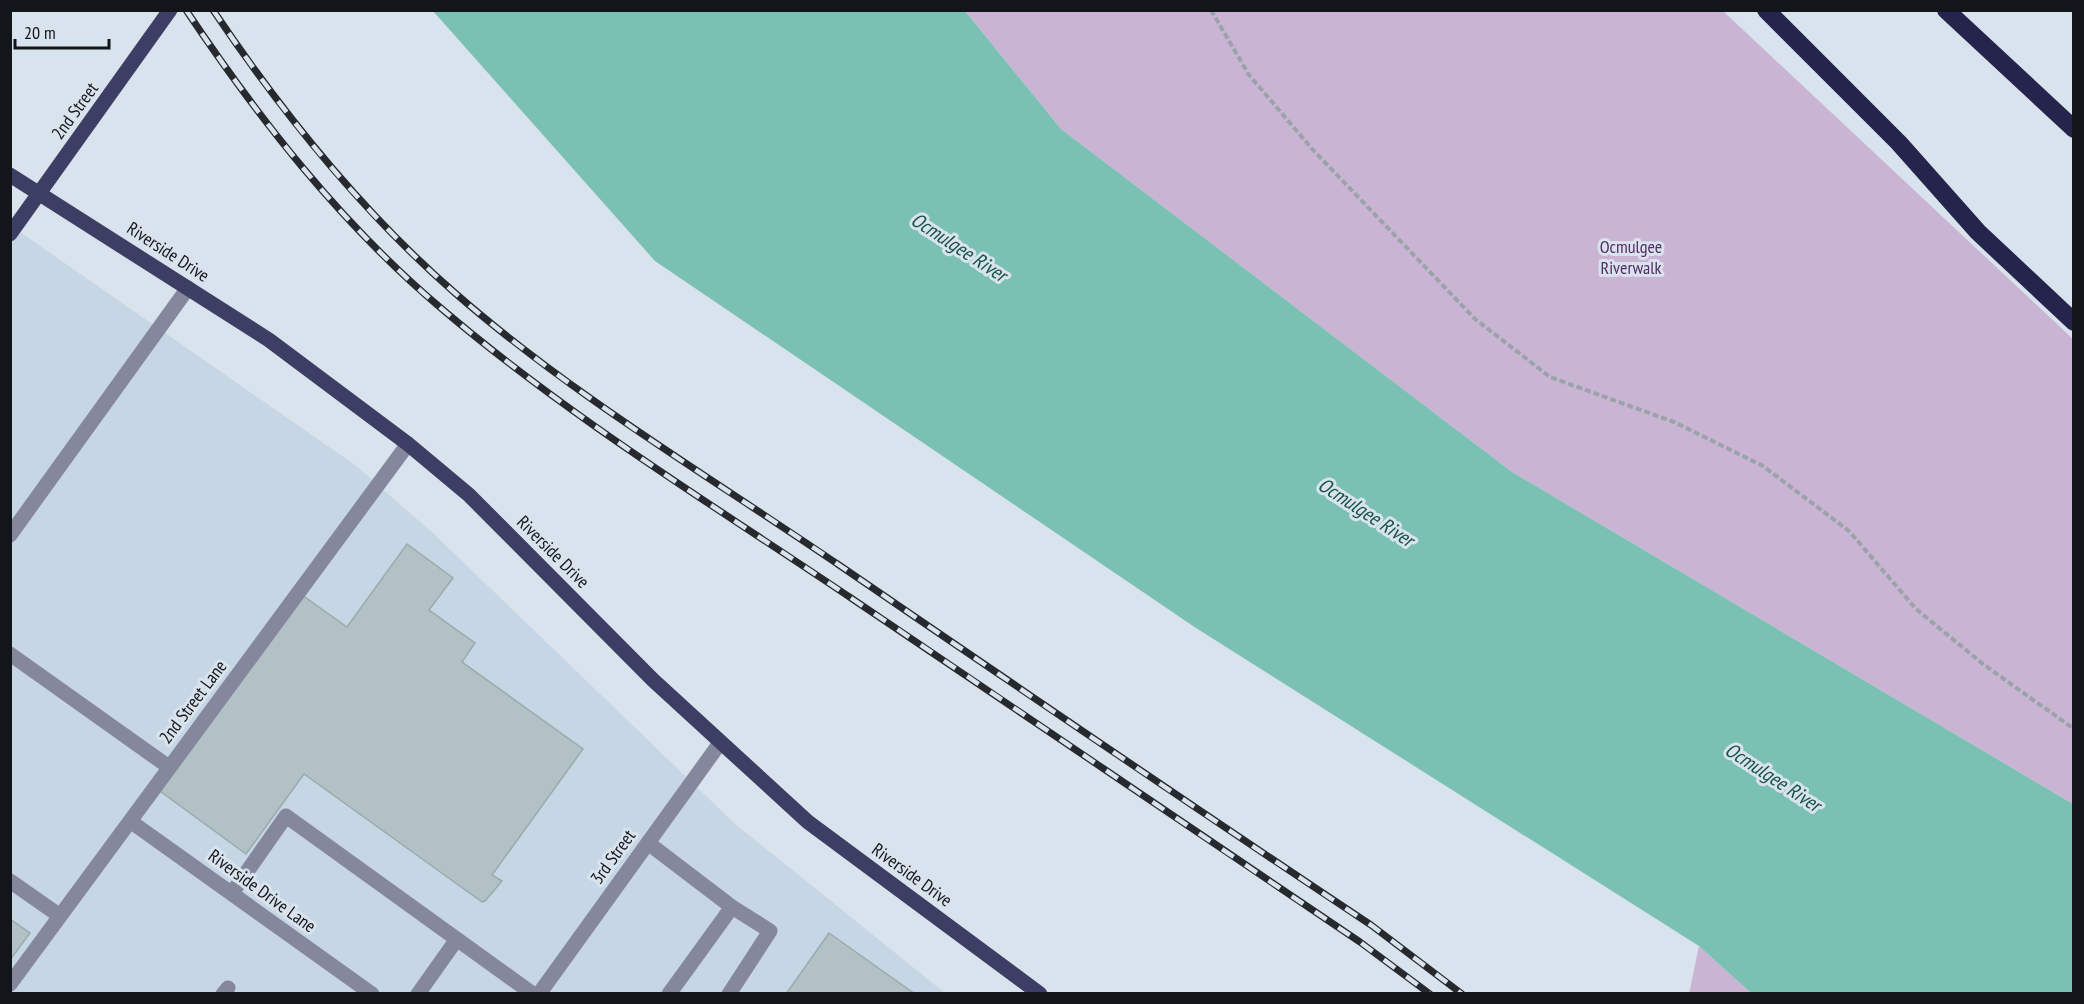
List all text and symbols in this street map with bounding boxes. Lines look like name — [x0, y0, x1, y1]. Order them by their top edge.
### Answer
scale bar — [15, 12, 110, 50]
text: 20 m — [24, 21, 56, 44]
street label: 2nd Street — [46, 78, 103, 144]
water label: Ocmulgee River — [906, 206, 1014, 289]
street label: Riverside Drive — [123, 216, 214, 287]
park label: Ocmulgee Riverwalk — [1600, 235, 1662, 279]
water label: Ocmulgee River — [1313, 471, 1421, 554]
street label: Riverside Drive — [512, 510, 595, 593]
street label: 2nd Street Lane — [154, 655, 231, 748]
water label: Ocmulgee River — [1720, 736, 1828, 819]
street label: 3rd Street — [585, 825, 640, 889]
street label: Riverside Drive — [868, 838, 957, 911]
street label: Riverside Drive Lane — [204, 844, 321, 937]

